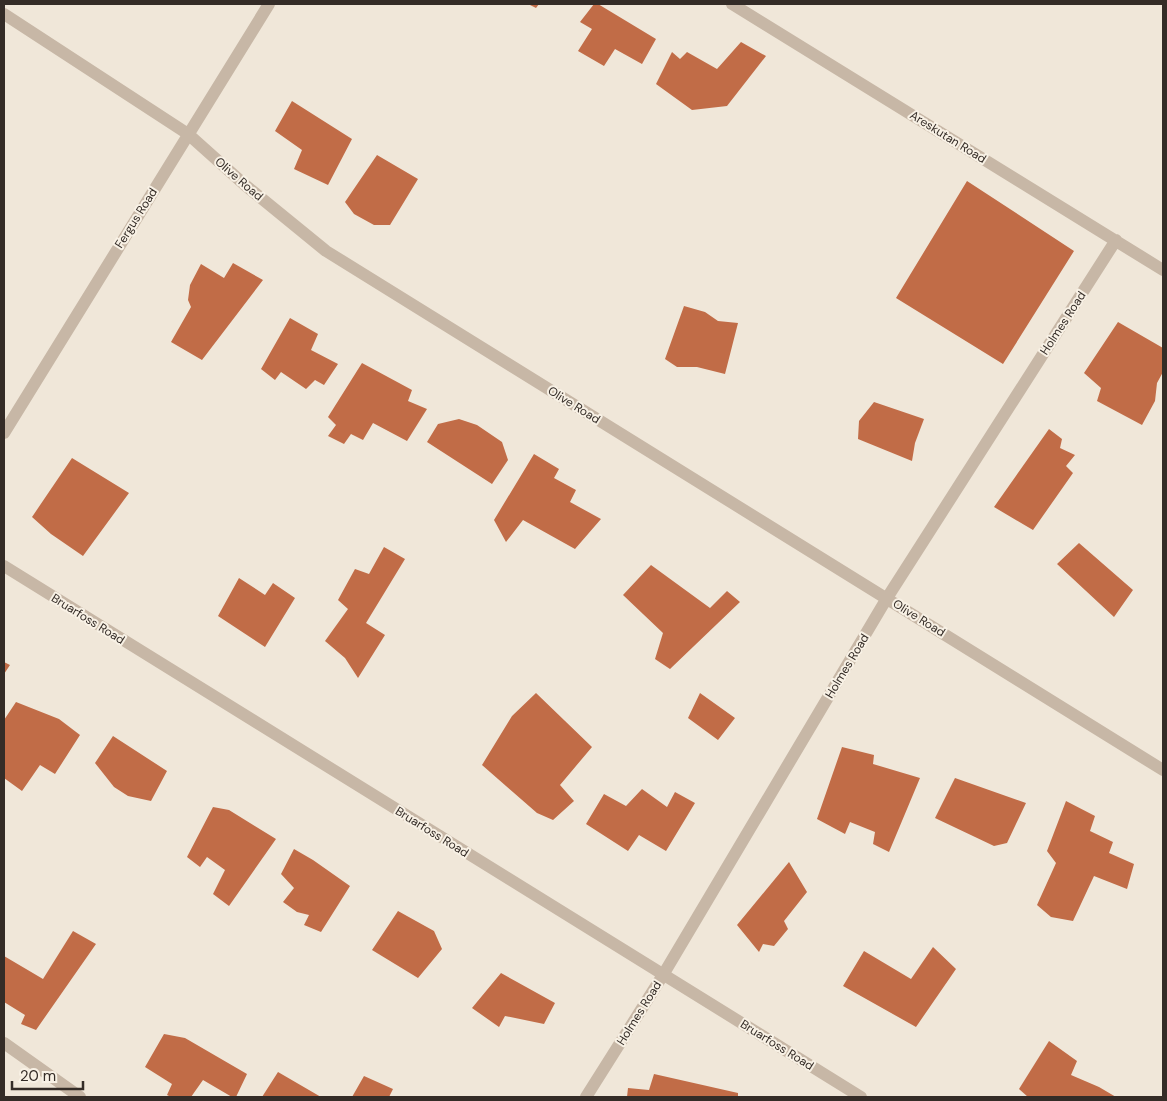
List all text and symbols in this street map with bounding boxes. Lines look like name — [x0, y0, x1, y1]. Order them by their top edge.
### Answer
street label: Areskutan Road — [907, 107, 989, 167]
street label: Olive Road — [212, 154, 266, 204]
street label: Fergus Road — [111, 185, 161, 251]
street label: Holmes Road — [1037, 288, 1089, 358]
street label: Olive Road — [545, 383, 603, 427]
street label: Bruarfoss Road — [48, 590, 128, 648]
street label: Olive Road — [890, 596, 948, 640]
street label: Holmes Road — [821, 631, 873, 701]
street label: Bruarfoss Road — [392, 803, 472, 861]
street label: Holmes Road — [613, 978, 665, 1048]
street label: Bruarfoss Road — [737, 1016, 817, 1074]
scale bar — [12, 1058, 84, 1090]
text: 20 m — [20, 1066, 56, 1086]

